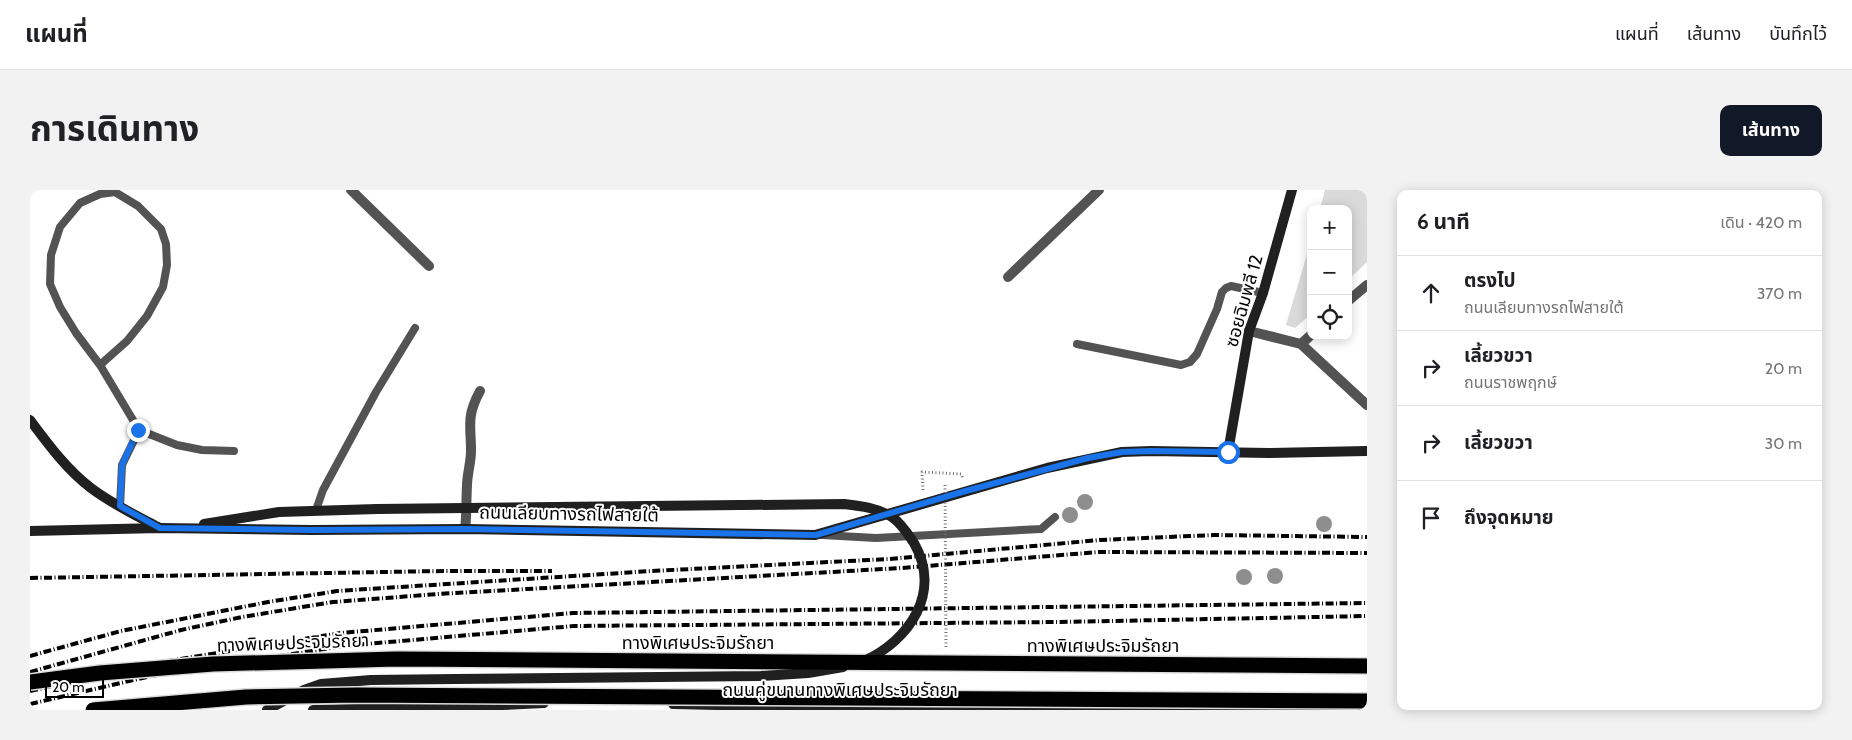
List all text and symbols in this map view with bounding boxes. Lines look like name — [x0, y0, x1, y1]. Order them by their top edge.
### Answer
text: แผนที่ — [25, 19, 88, 48]
text: แผนที่ — [1615, 23, 1659, 45]
text: เส้นทาง — [1687, 23, 1741, 45]
text: บันทึกไว้ — [1769, 23, 1827, 45]
button: เส้นทาง — [1720, 105, 1822, 156]
text: การเดินทาง — [30, 107, 199, 150]
map controls — [1307, 205, 1352, 340]
button: + — [1307, 205, 1352, 250]
text: 6 นาที — [1417, 209, 1470, 234]
text: เดิน · 420 m — [1720, 213, 1802, 232]
button: − — [1307, 250, 1352, 295]
street label: ซอยฉิมพลี 12 — [1220, 252, 1268, 350]
text: ตรงไป — [1464, 269, 1516, 292]
icon: ahead — [1417, 279, 1445, 307]
text: 370 m — [1757, 284, 1802, 303]
button: locate — [1307, 295, 1352, 340]
text: ถนนเลียบทางรถไฟสายใต้ — [1464, 298, 1624, 317]
text: เลี้ยวขวา — [1464, 344, 1533, 367]
icon: right — [1417, 354, 1445, 382]
text: 20 m — [1765, 359, 1802, 378]
text: ถนนราชพฤกษ์ — [1464, 373, 1557, 392]
route end — [127, 419, 150, 442]
icon: right — [1417, 429, 1445, 457]
text: เลี้ยวขวา — [1464, 431, 1533, 454]
text: 30 m — [1765, 434, 1802, 453]
route start — [1217, 441, 1240, 464]
street label: ถนนเลียบทางรถไฟสายใต้ — [479, 501, 659, 527]
icon: arrive — [1417, 504, 1445, 532]
text: ถึงจุดหมาย — [1464, 506, 1554, 529]
street label: ทางพิเศษประจิมรัถยา — [216, 629, 370, 657]
street label: ทางพิเศษประจิมรัถยา — [622, 632, 774, 654]
street label: ทางพิเศษประจิมรัถยา — [1027, 635, 1179, 657]
scale bar — [45, 675, 104, 698]
text: 20 m — [52, 678, 85, 696]
street label: ถนนคู่ขนานทางพิเศษประจิมรัถยา — [722, 679, 958, 702]

